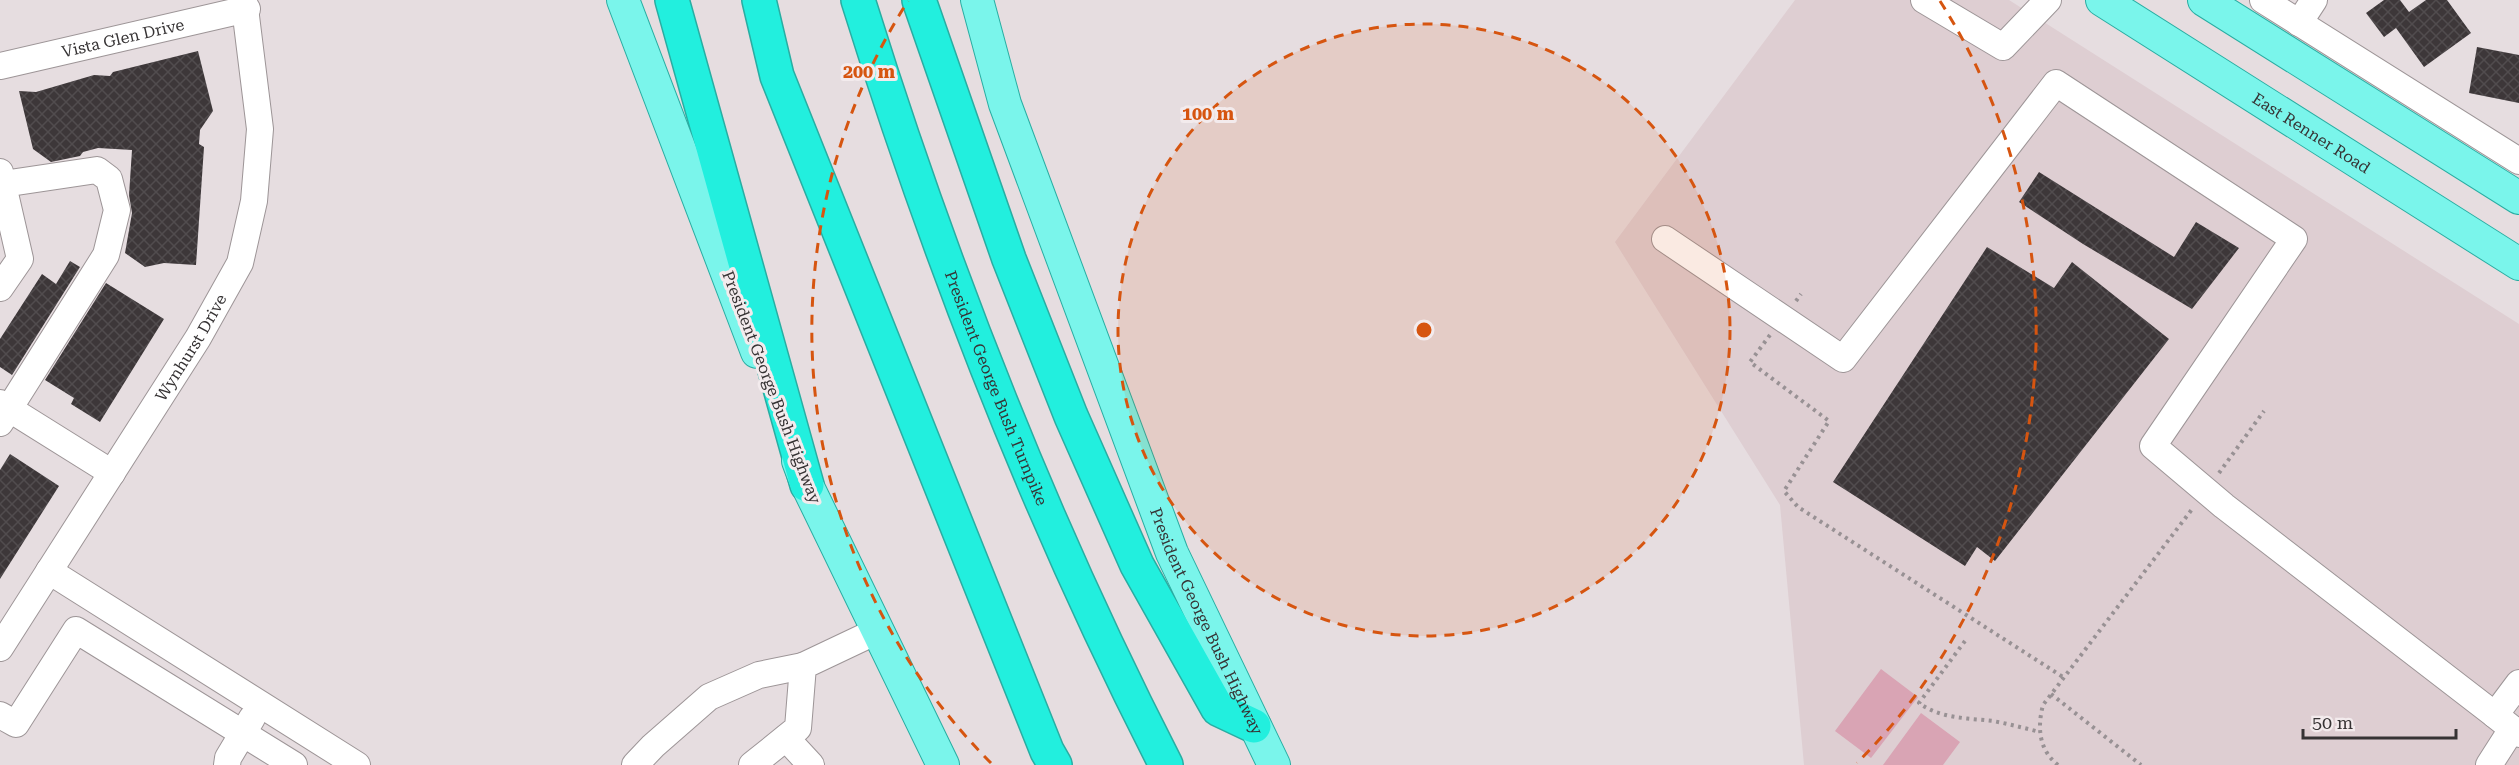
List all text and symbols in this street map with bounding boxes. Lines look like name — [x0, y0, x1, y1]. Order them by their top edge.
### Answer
street label: Vista Glen Drive — [60, 15, 186, 61]
text: 200 m — [843, 61, 896, 82]
street label: East Renner Road — [2249, 89, 2374, 177]
text: 100 m — [1182, 103, 1235, 124]
street label: President George Bush Highway — [718, 268, 825, 507]
street label: President George Bush Turnpike — [941, 268, 1052, 509]
street label: Wynhurst Drive — [151, 291, 231, 405]
centre of rings — [1414, 320, 1434, 340]
street label: President George Bush Highway — [1146, 505, 1267, 738]
scale bar — [2303, 702, 2456, 740]
text: 50 m — [2312, 712, 2353, 733]

